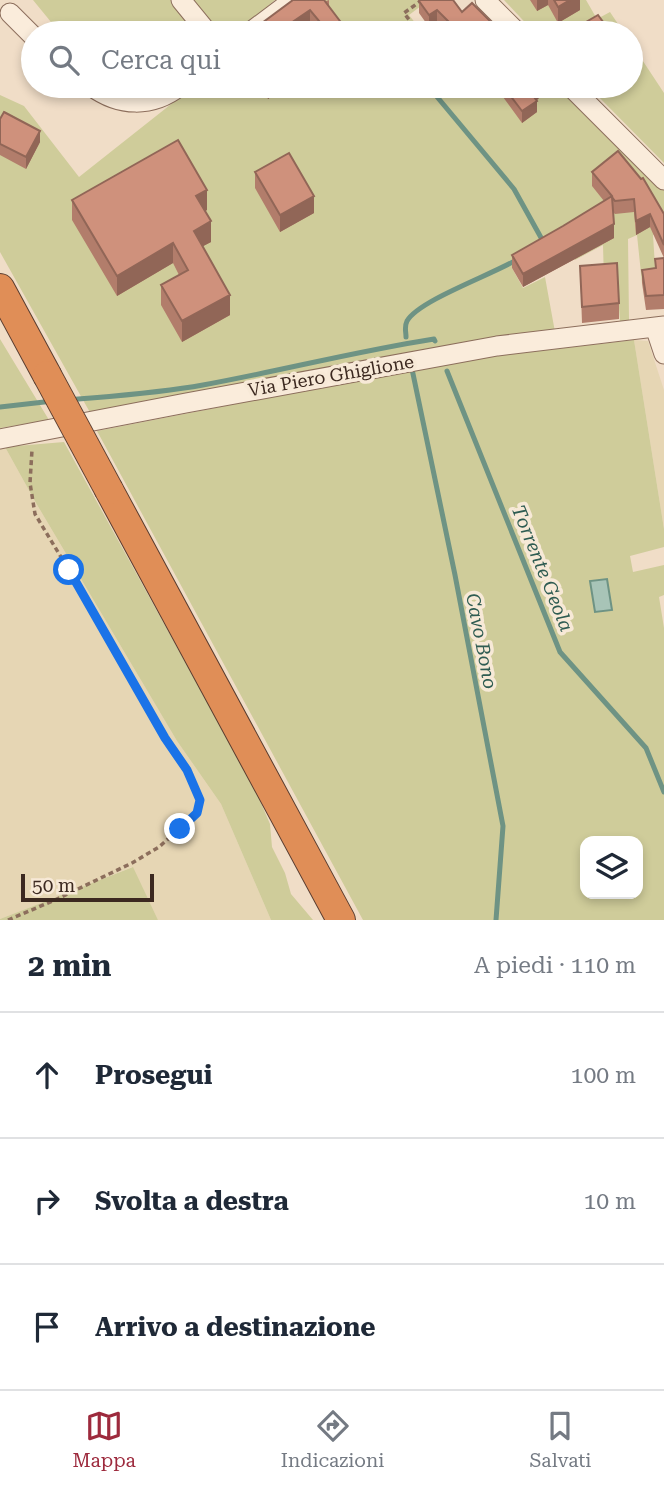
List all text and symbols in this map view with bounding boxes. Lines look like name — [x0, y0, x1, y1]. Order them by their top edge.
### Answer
search box — [21, 21, 643, 98]
icon: search — [45, 41, 83, 79]
text: Cerca qui — [101, 45, 221, 75]
street label: Via Piero Ghiglione — [246, 351, 416, 400]
water label: Torrente Geola — [507, 502, 578, 635]
route start — [53, 554, 84, 585]
water label: Cavo Bono — [461, 591, 502, 691]
route end — [164, 813, 195, 844]
map controls — [580, 836, 643, 899]
button: layers — [580, 836, 643, 899]
scale bar — [21, 871, 154, 903]
text: 50 m — [32, 874, 75, 897]
text: 2 min — [28, 948, 111, 983]
text: A piedi · 110 m — [474, 952, 636, 979]
icon: ahead — [28, 1056, 66, 1094]
text: Prosegui — [95, 1060, 212, 1090]
text: 100 m — [571, 1062, 636, 1089]
icon: right — [28, 1182, 66, 1220]
text: Svolta a destra — [95, 1186, 289, 1216]
text: 10 m — [583, 1188, 636, 1215]
icon: arrive — [28, 1308, 66, 1346]
text: Arrivo a destinazione — [95, 1312, 376, 1342]
tab: Mappa — [73, 1407, 136, 1472]
tab: Indicazioni — [281, 1407, 384, 1472]
tab: Salvati — [529, 1407, 591, 1472]

